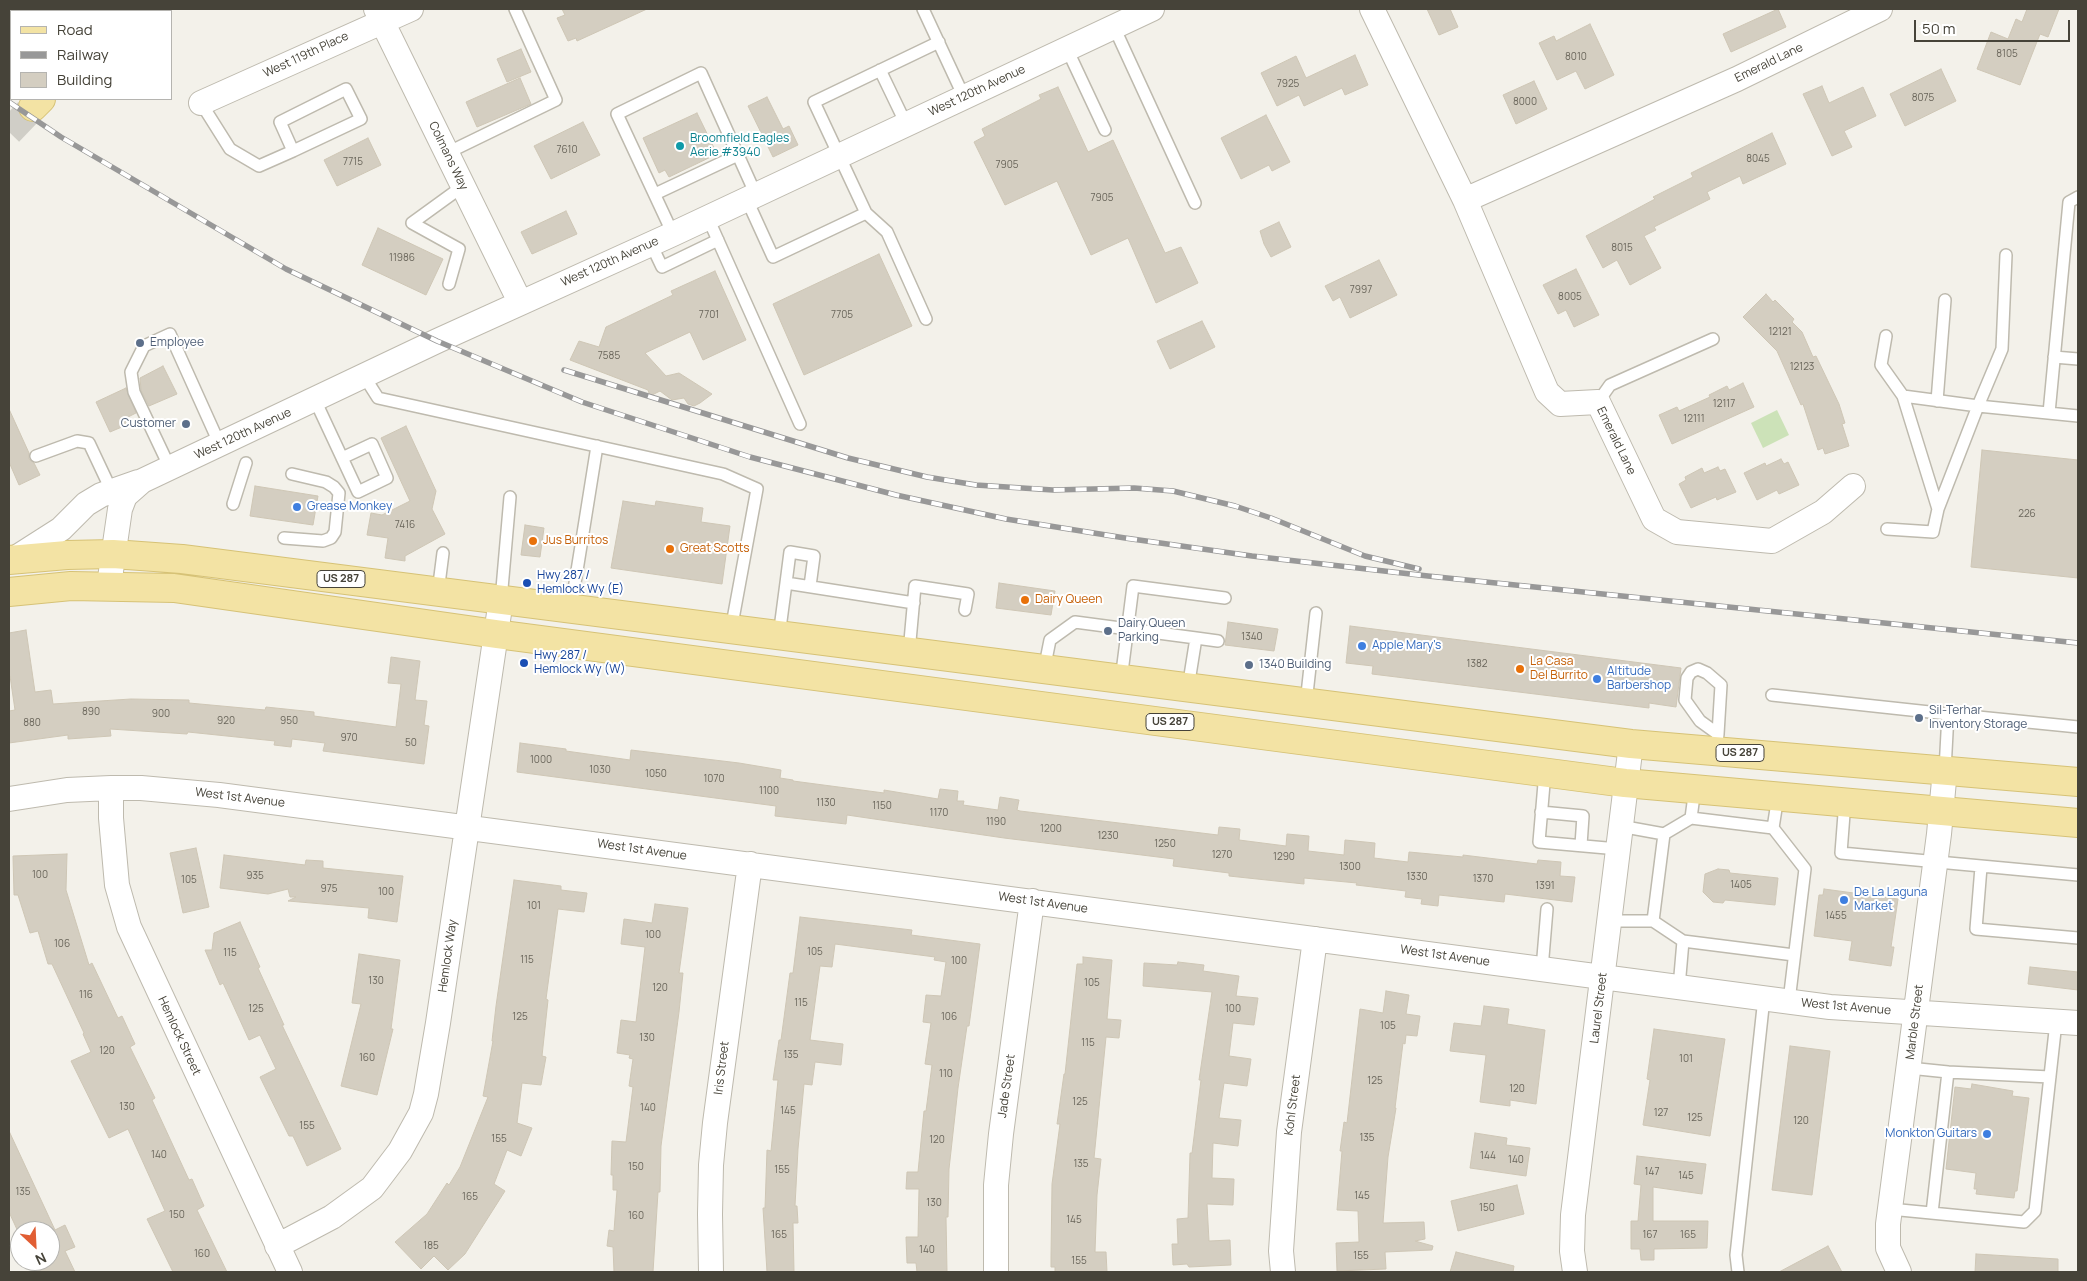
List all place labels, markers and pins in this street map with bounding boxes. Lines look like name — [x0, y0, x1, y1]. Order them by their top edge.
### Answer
place label: Broomfield Eagles Aerie #3940 — [690, 132, 789, 160]
marker: Broomfield Eagles Aerie #3940 — [674, 140, 686, 152]
place label: Employee — [150, 336, 204, 350]
marker: Employee — [134, 337, 146, 349]
place label: Customer — [121, 417, 176, 431]
marker: Customer — [180, 418, 192, 430]
place label: Grease Monkey — [307, 500, 392, 514]
marker: Grease Monkey — [291, 501, 303, 513]
place label: Jus Burritos — [543, 534, 608, 548]
marker: Jus Burritos — [527, 535, 539, 547]
place label: Great Scotts — [680, 542, 750, 556]
marker: Great Scotts — [664, 543, 676, 555]
place label: Hwy 287 / Hemlock Wy (E) — [537, 569, 624, 597]
marker: Hwy 287 / Hemlock Wy (E) — [521, 577, 533, 589]
place label: Dairy Queen — [1035, 593, 1102, 607]
marker: Dairy Queen — [1019, 594, 1031, 606]
place label: Dairy Queen Parking — [1118, 617, 1185, 645]
marker: Dairy Queen Parking — [1102, 625, 1114, 637]
place label: Apple Mary's — [1372, 639, 1441, 653]
marker: Apple Mary's — [1356, 640, 1368, 652]
place label: Hwy 287 / Hemlock Wy (W) — [534, 649, 626, 677]
place label: La Casa Del Burrito — [1530, 655, 1588, 683]
marker: Hwy 287 / Hemlock Wy (W) — [518, 657, 530, 669]
place label: 1340 Building — [1259, 658, 1331, 672]
marker: 1340 Building — [1243, 659, 1255, 671]
marker: La Casa Del Burrito — [1514, 663, 1526, 675]
place label: Altitude Barbershop — [1607, 665, 1671, 693]
marker: Altitude Barbershop — [1591, 673, 1603, 685]
place label: Sil-Terhar Inventory Storage — [1929, 704, 2027, 732]
marker: Sil-Terhar Inventory Storage — [1913, 712, 1925, 724]
place label: De La Laguna Market — [1854, 886, 1927, 914]
marker: De La Laguna Market — [1838, 894, 1850, 906]
place label: Monkton Guitars — [1885, 1127, 1977, 1141]
marker: Monkton Guitars — [1981, 1128, 1993, 1140]

